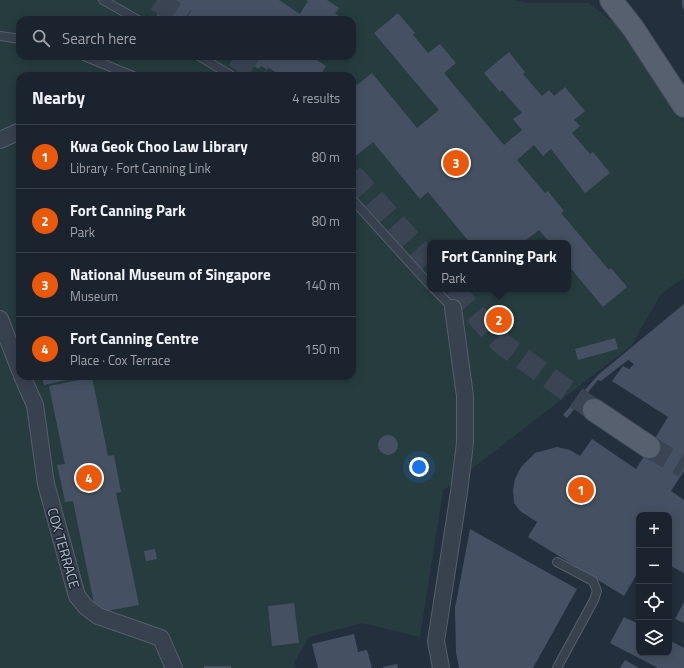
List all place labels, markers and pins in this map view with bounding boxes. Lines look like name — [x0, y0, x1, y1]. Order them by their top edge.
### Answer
pin: 3 — [443, 148, 469, 178]
pin: 2 — [486, 305, 512, 335]
pin: 4 — [76, 463, 102, 493]
pin: 1 — [568, 475, 594, 505]

